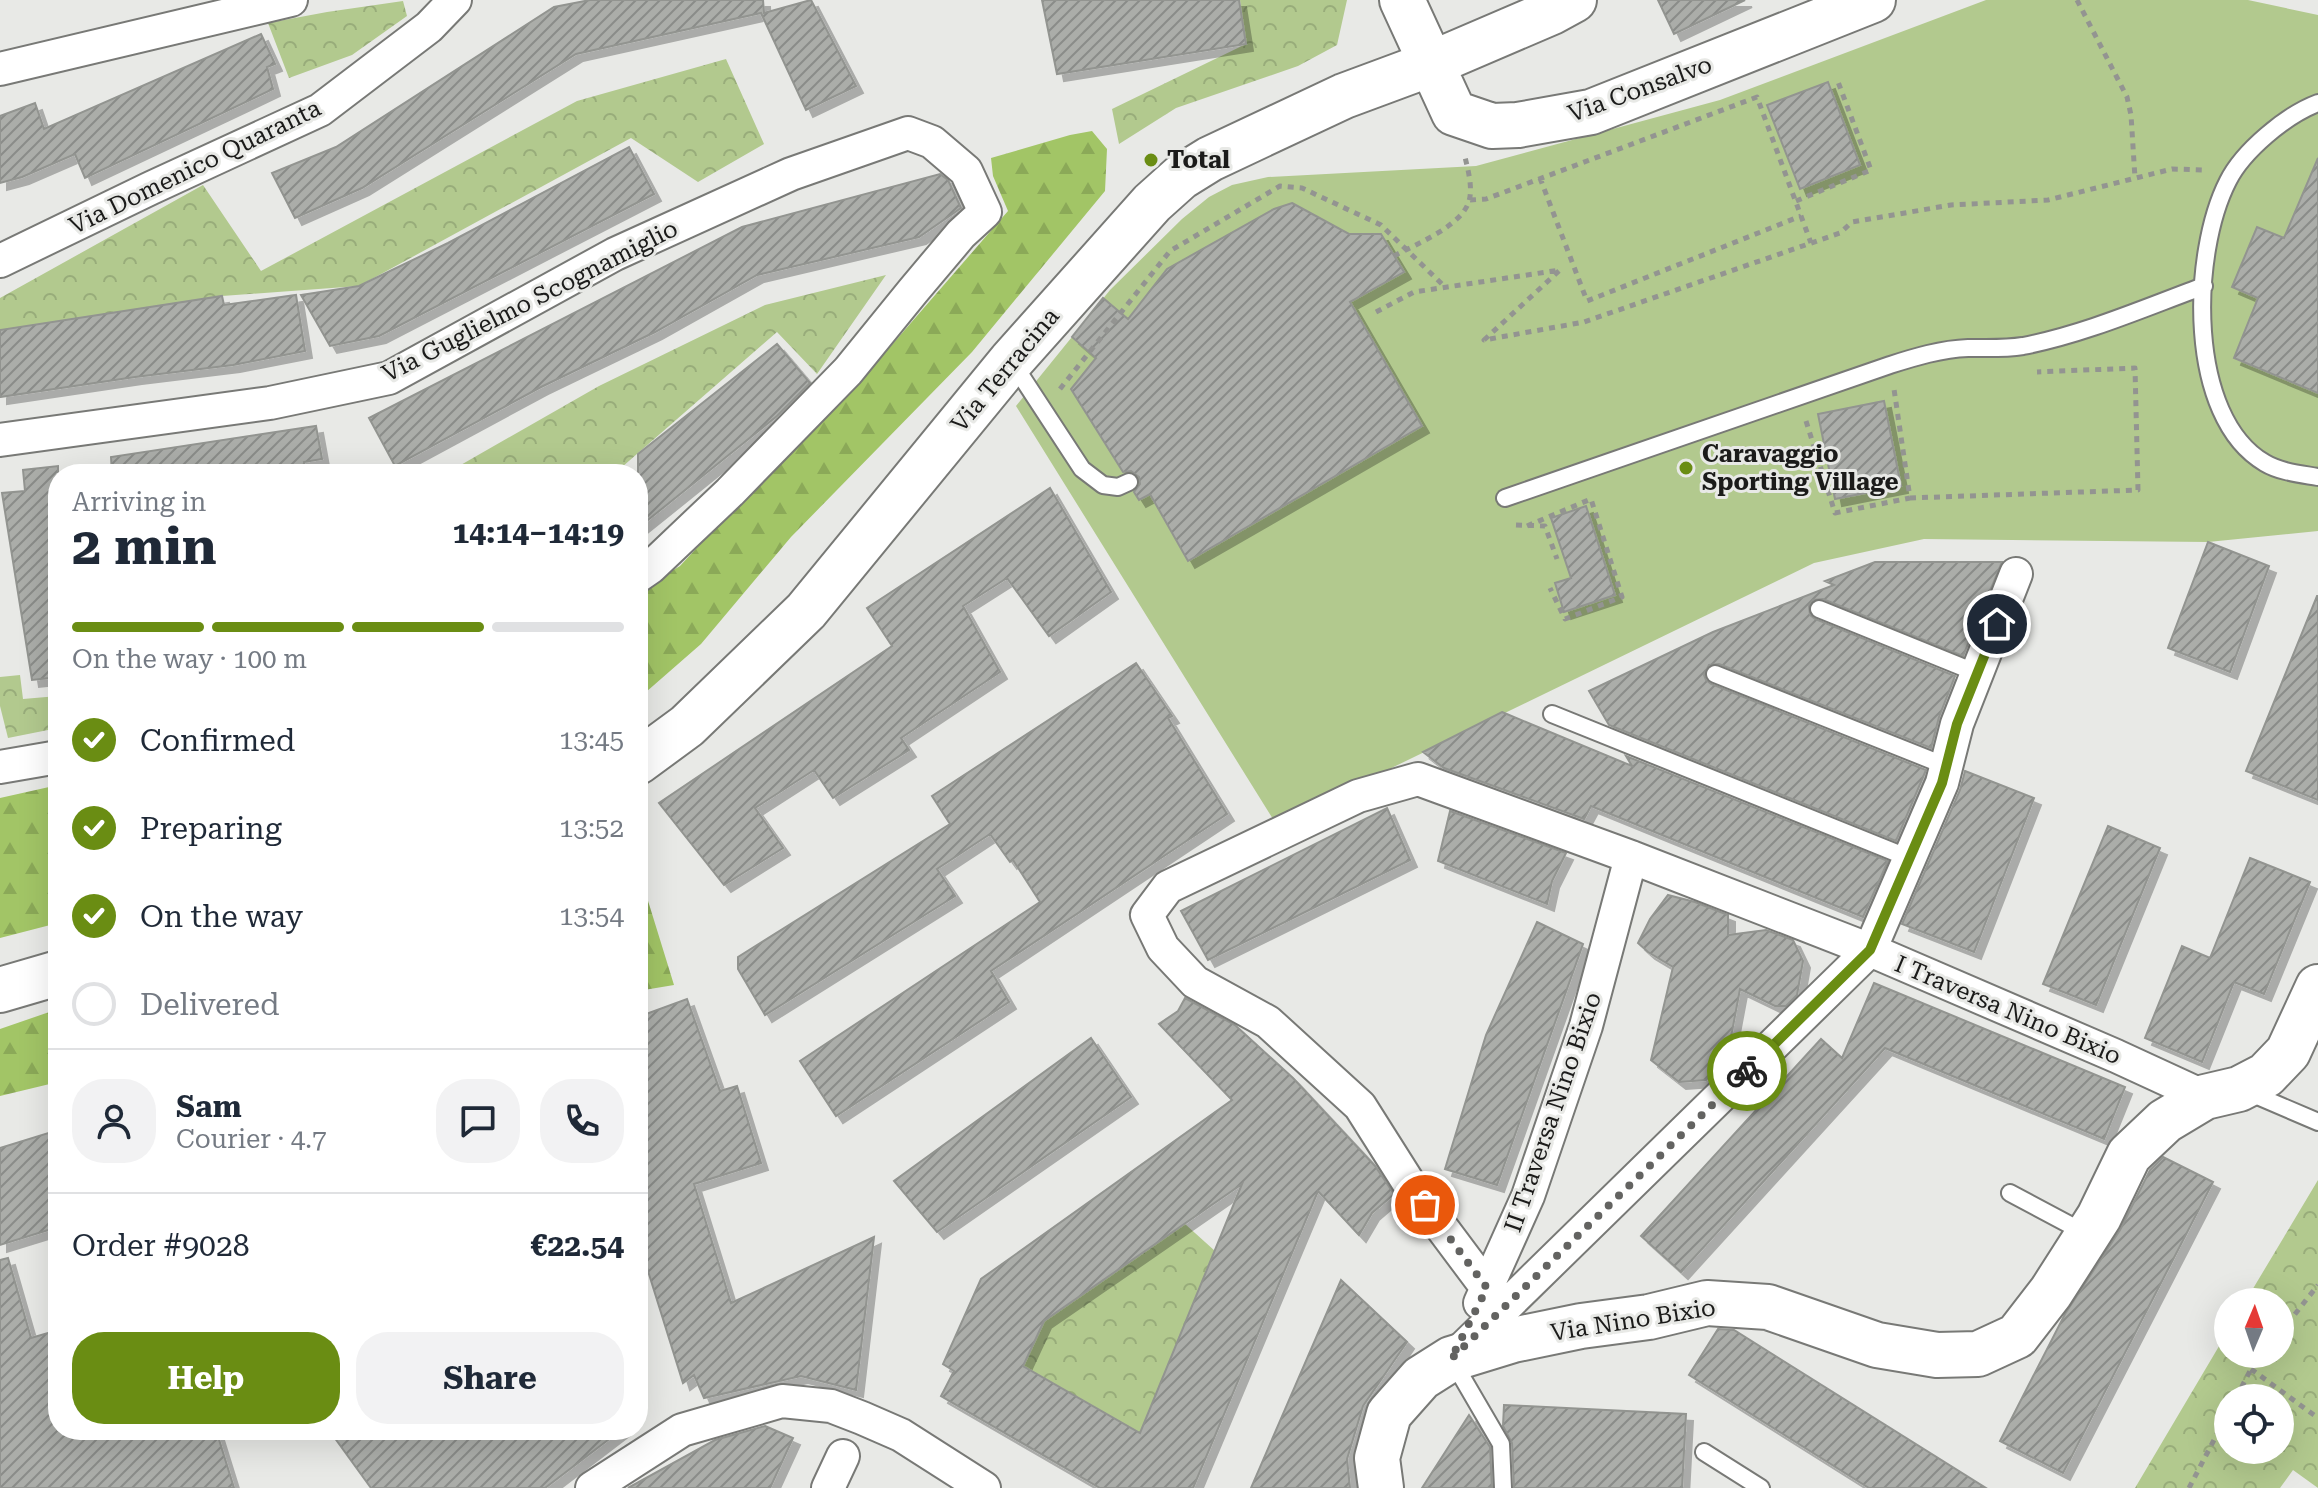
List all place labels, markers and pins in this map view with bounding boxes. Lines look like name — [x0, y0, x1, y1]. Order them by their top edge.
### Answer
place label: Total — [1167, 146, 1230, 174]
marker: Total — [1142, 151, 1160, 169]
place label: Caravaggio Sporting Village — [1702, 440, 1899, 496]
marker: Caravaggio Sporting Village — [1677, 459, 1695, 477]
pin — [1963, 590, 2031, 658]
pin — [1391, 1171, 1459, 1239]

